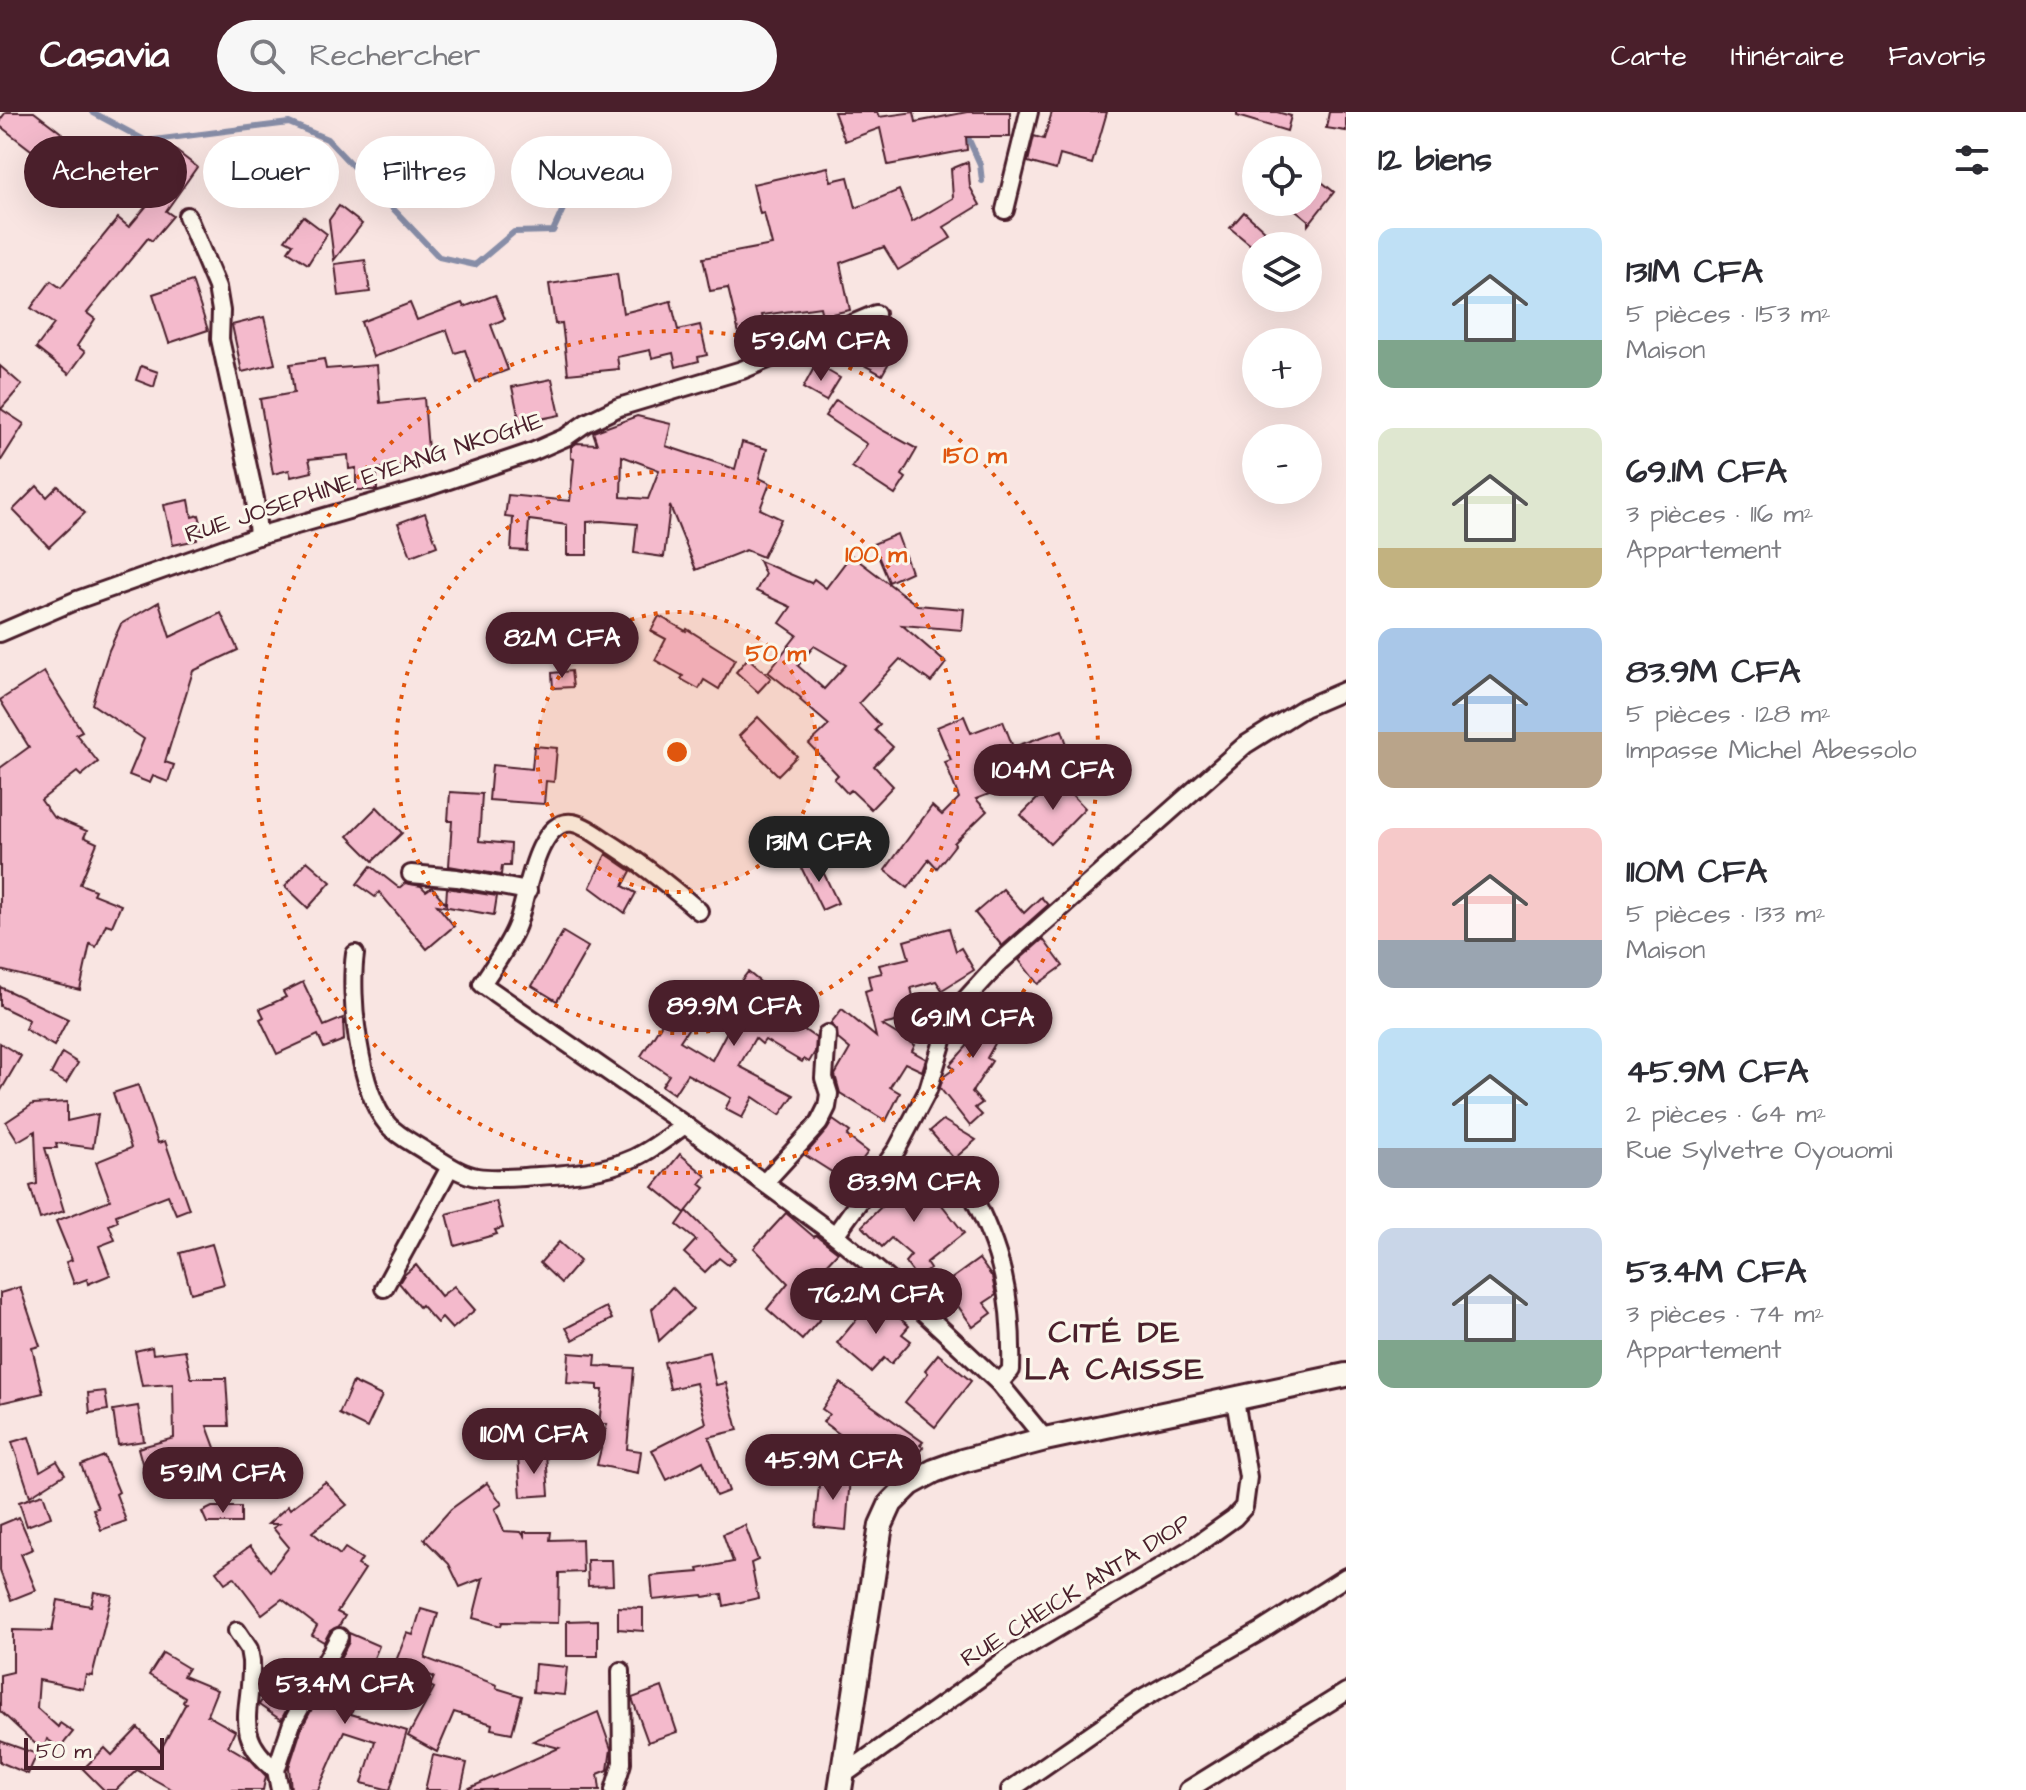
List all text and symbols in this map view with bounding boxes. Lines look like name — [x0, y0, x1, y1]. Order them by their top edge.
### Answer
search box — [217, 20, 777, 92]
text: Casavia — [40, 30, 169, 82]
icon: search — [245, 34, 289, 78]
text: Rechercher — [309, 35, 480, 77]
text: Carte — [1611, 37, 1687, 76]
text: Itinéraire — [1731, 37, 1844, 76]
text: Favoris — [1888, 37, 1986, 76]
chip: Acheter — [24, 136, 187, 208]
chip: Louer — [203, 136, 339, 208]
chip: Filtres — [355, 136, 495, 208]
chip: Nouveau — [511, 136, 672, 208]
map controls — [1242, 136, 1322, 504]
button: locate — [1242, 136, 1322, 216]
text: 12 biens — [1378, 136, 1492, 184]
icon: filters — [1950, 138, 1994, 182]
button: layers — [1242, 232, 1322, 312]
text: 131M CFA — [1626, 248, 1763, 296]
icon: home — [1442, 260, 1538, 356]
text: 5 pièces · 153 m² — [1626, 296, 1831, 332]
pin: 59.6M CFA — [729, 315, 913, 383]
text: 59.6M CFA — [752, 323, 890, 359]
button: + — [1242, 328, 1322, 408]
text: Maison — [1626, 332, 1705, 368]
street label: RUE JOSEPHINE EYEANG NKOGHE — [181, 404, 547, 552]
button: − — [1242, 424, 1322, 504]
text: 150 m — [943, 439, 1007, 473]
text: 69.1M CFA — [1626, 448, 1787, 496]
icon: home — [1442, 460, 1538, 556]
text: 3 pièces · 116 m² — [1626, 496, 1814, 532]
text: Appartement — [1626, 532, 1782, 568]
text: 100 m — [845, 538, 907, 572]
pin: 82M CFA — [488, 612, 636, 680]
text: 82M CFA — [504, 620, 620, 656]
text: 50 m — [746, 637, 807, 671]
text: 83.9M CFA — [1626, 648, 1801, 696]
icon: home — [1442, 660, 1538, 756]
text: 5 pièces · 128 m² — [1626, 696, 1831, 732]
text: Impasse Michel Abessolo — [1626, 732, 1917, 768]
centre of rings — [663, 738, 691, 766]
pin: 104M CFA — [970, 744, 1136, 812]
text: 104M CFA — [992, 752, 1114, 788]
pin: 131M CFA — [736, 816, 902, 884]
text: 131M CFA — [767, 824, 871, 860]
text: 110M CFA — [1626, 848, 1767, 896]
icon: home — [1442, 860, 1538, 956]
text: 5 pièces · 133 m² — [1626, 896, 1826, 932]
text: Maison — [1626, 932, 1705, 968]
pin: 89.9M CFA — [642, 980, 826, 1048]
text: 89.9M CFA — [666, 988, 802, 1024]
pin: 69.1M CFA — [881, 992, 1065, 1060]
text: 69.1M CFA — [911, 1000, 1035, 1036]
text: 45.9M CFA — [1626, 1048, 1808, 1096]
icon: home — [1442, 1060, 1538, 1156]
text: 2 pièces · 64 m² — [1626, 1096, 1826, 1132]
text: Rue Sylvetre Oyouomi — [1626, 1132, 1892, 1168]
pin: 83.9M CFA — [822, 1156, 1006, 1224]
text: 83.9M CFA — [847, 1164, 981, 1200]
text: 53.4M CFA — [1626, 1248, 1806, 1296]
icon: home — [1442, 1260, 1538, 1356]
pin: 76.2M CFA — [784, 1268, 968, 1336]
text: 76.2M CFA — [808, 1276, 944, 1312]
text: 3 pièces · 74 m² — [1626, 1296, 1824, 1332]
district label: CITÉ DE LA CAISSE — [1024, 1310, 1206, 1392]
text: Appartement — [1626, 1332, 1782, 1368]
pin: 110M CFA — [451, 1408, 617, 1476]
text: 110M CFA — [480, 1416, 588, 1452]
pin: 45.9M CFA — [741, 1434, 925, 1502]
text: 45.9M CFA — [763, 1442, 903, 1478]
pin: 59.1M CFA — [131, 1447, 315, 1515]
text: 59.1M CFA — [160, 1455, 286, 1491]
street label: RUE CHEICK ANTA DIOP — [954, 1506, 1198, 1676]
pin: 53.4M CFA — [253, 1658, 437, 1726]
text: 53.4M CFA — [276, 1666, 414, 1702]
scale bar — [24, 1734, 164, 1770]
text: 50 m — [36, 1736, 91, 1767]

